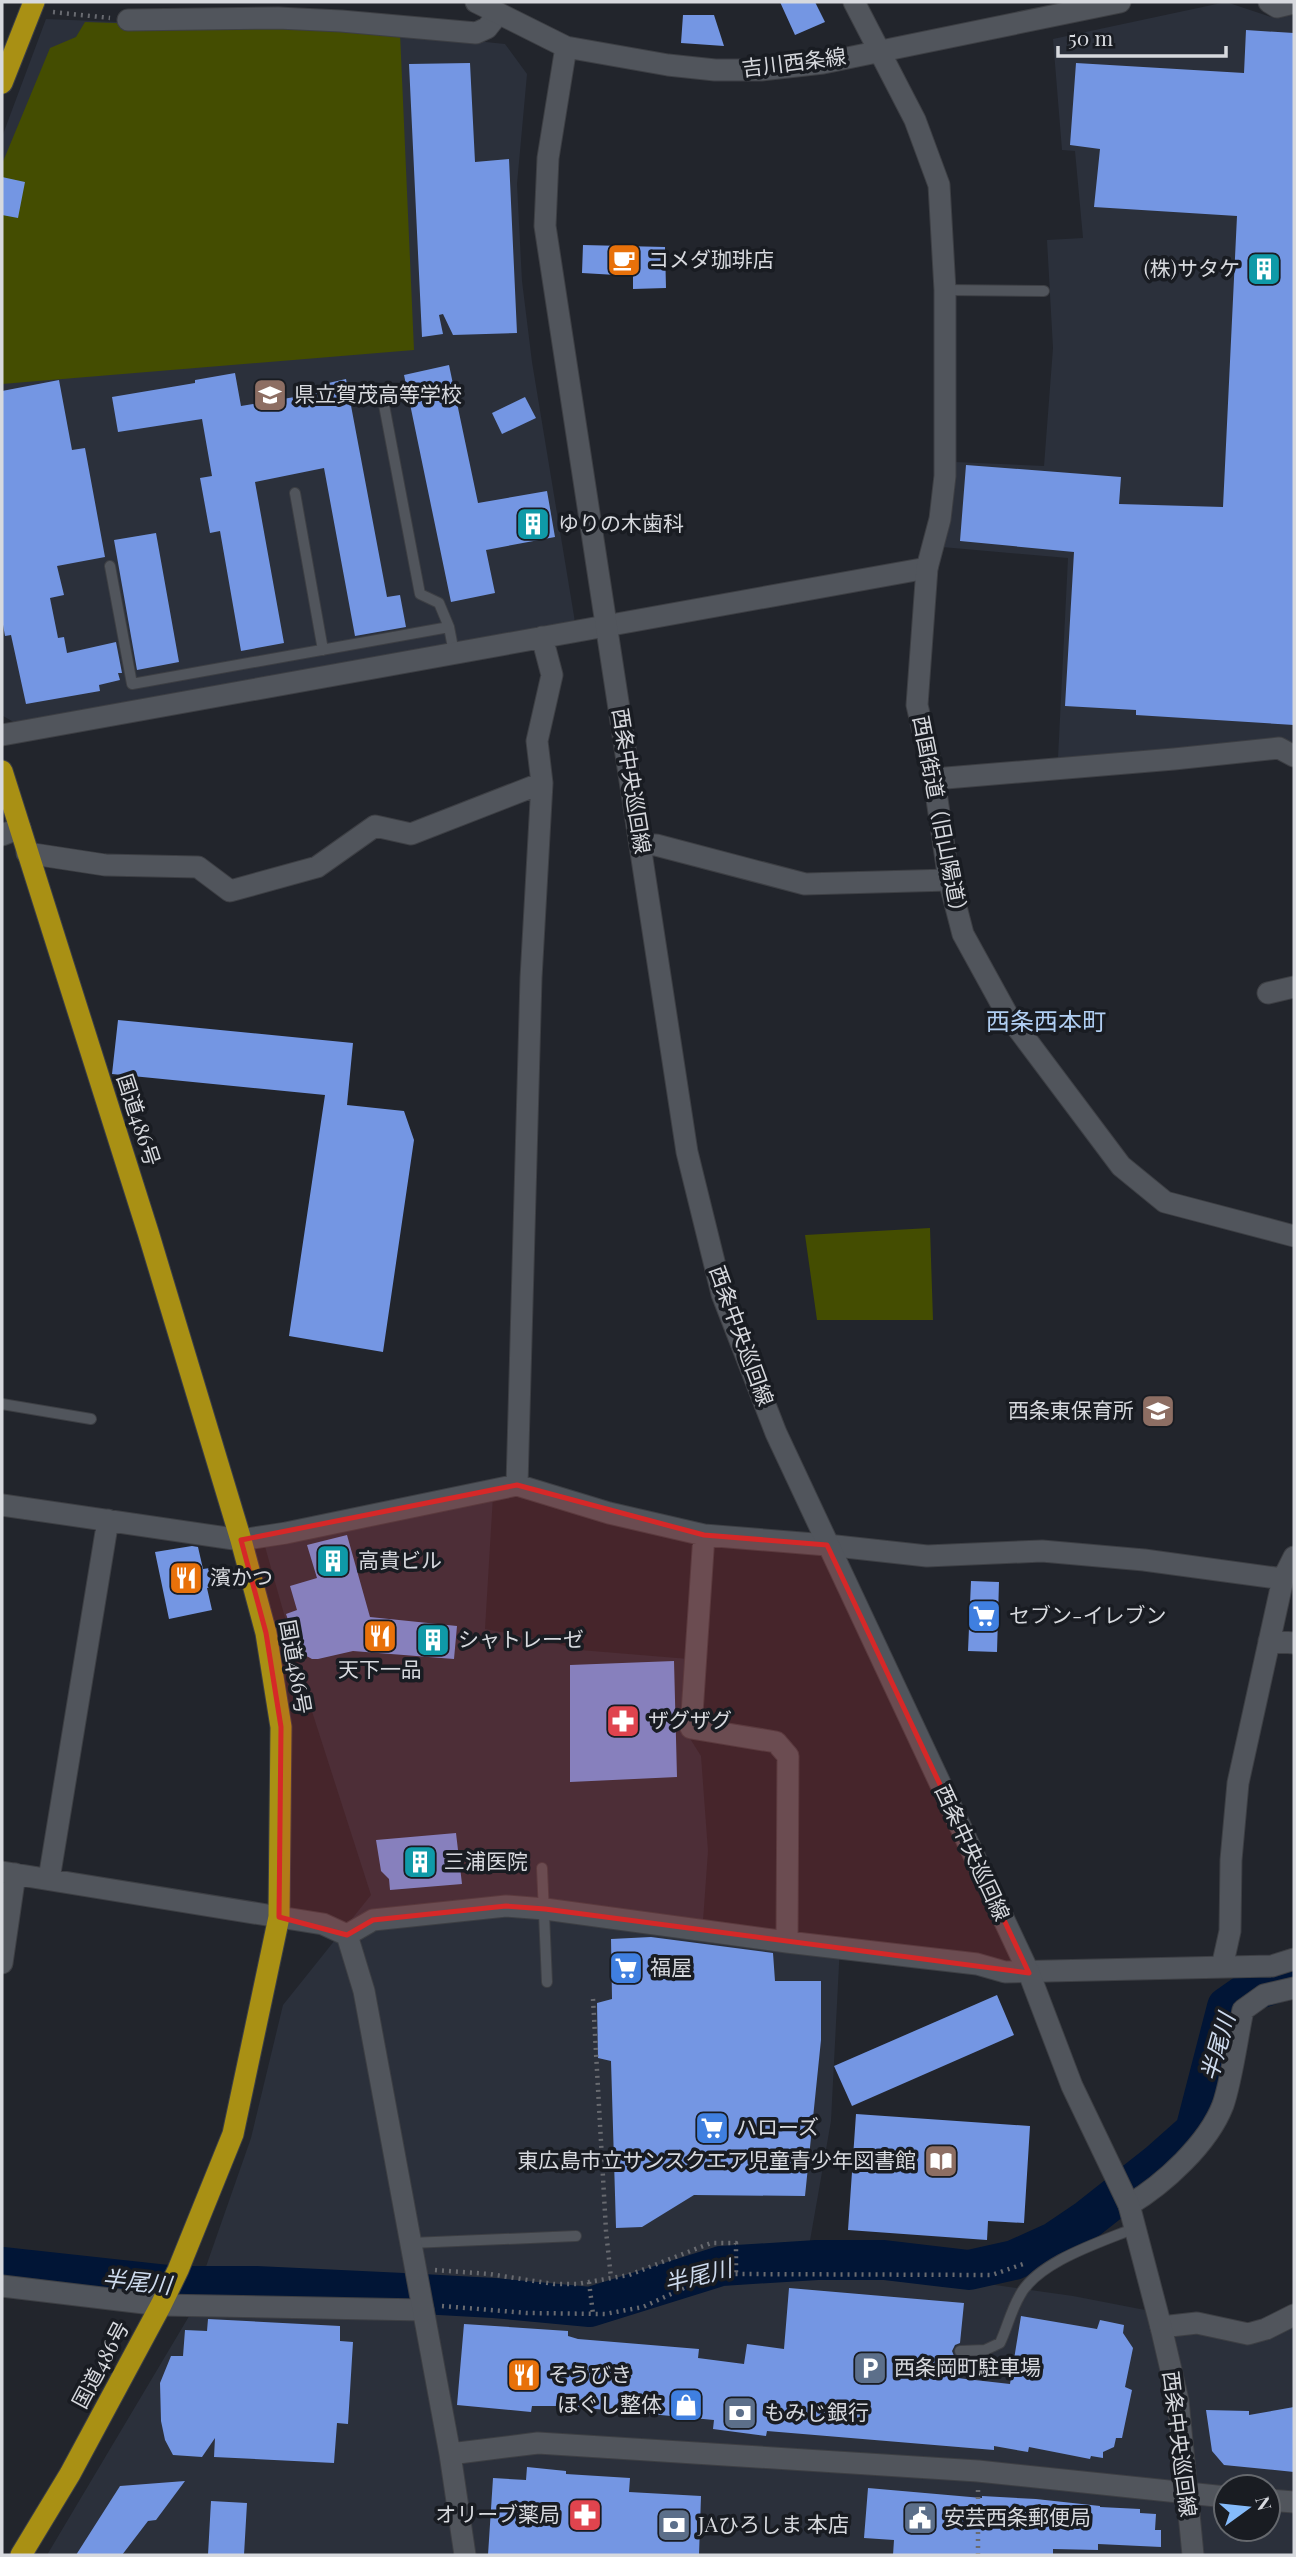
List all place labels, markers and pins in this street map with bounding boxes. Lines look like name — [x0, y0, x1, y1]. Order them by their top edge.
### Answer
cafe icon: コメダ珈琲店 — [605, 241, 643, 279]
place label: コメダ珈琲店 — [648, 244, 774, 272]
building icon: (株)サタケ — [1245, 250, 1283, 288]
place label: (株)サタケ — [1144, 253, 1240, 281]
school or university icon: 県立賀茂高等学校 — [251, 376, 289, 414]
place label: 県立賀茂高等学校 — [294, 379, 462, 407]
building icon: ゆりの木歯科 — [514, 505, 552, 543]
place label: ゆりの木歯科 — [558, 508, 684, 536]
school or university icon: 西条東保育所 — [1139, 1392, 1177, 1430]
place label: 西条東保育所 — [1008, 1395, 1134, 1423]
building icon: 高貴ビル — [314, 1542, 352, 1580]
place label: 高貴ビル — [358, 1545, 442, 1573]
restaurant icon: 濱かつ — [167, 1559, 205, 1597]
place label: 濱かつ — [210, 1562, 273, 1590]
supermarket icon: セブン-イレブン — [965, 1597, 1003, 1635]
place label: セブン-イレブン — [1009, 1600, 1166, 1628]
restaurant icon: 天下一品 — [361, 1617, 399, 1655]
building icon: シャトレーゼ — [414, 1621, 452, 1659]
place label: シャトレーゼ — [458, 1624, 584, 1652]
place label: 天下一品 — [338, 1654, 422, 1682]
pharmacy icon: ザグザグ — [604, 1702, 642, 1740]
place label: ザグザグ — [648, 1705, 732, 1733]
building icon: 三浦医院 — [401, 1843, 439, 1881]
place label: 三浦医院 — [444, 1846, 528, 1874]
supermarket icon: 福屋 — [607, 1949, 645, 1987]
place label: 福屋 — [650, 1952, 692, 1980]
supermarket icon: ハローズ — [693, 2109, 731, 2147]
place label: ハローズ — [736, 2112, 819, 2140]
library icon: 東広島市立サンスクエア児童青少年図書館 — [922, 2142, 960, 2180]
place label: 東広島市立サンスクエア児童青少年図書館 — [517, 2145, 916, 2173]
parking icon: 西条岡町駐車場 — [851, 2349, 889, 2387]
place label: 西条岡町駐車場 — [894, 2352, 1041, 2380]
restaurant icon: そうびき — [505, 2356, 543, 2394]
place label: そうびき — [548, 2359, 632, 2387]
shop icon: ほぐし整体 — [667, 2386, 705, 2424]
place label: ほぐし整体 — [557, 2389, 662, 2417]
bank icon: もみじ銀行 — [721, 2394, 759, 2432]
place label: もみじ銀行 — [764, 2397, 869, 2425]
pharmacy icon: オリーブ薬局 — [566, 2496, 604, 2534]
place label: オリーブ薬局 — [435, 2499, 560, 2527]
public building icon: 安芸西条郵便局 — [901, 2499, 939, 2537]
place label: 安芸西条郵便局 — [944, 2502, 1091, 2530]
bank icon: JAひろしま 本店 — [655, 2506, 693, 2544]
place label: JAひろしま 本店 — [697, 2509, 849, 2537]

